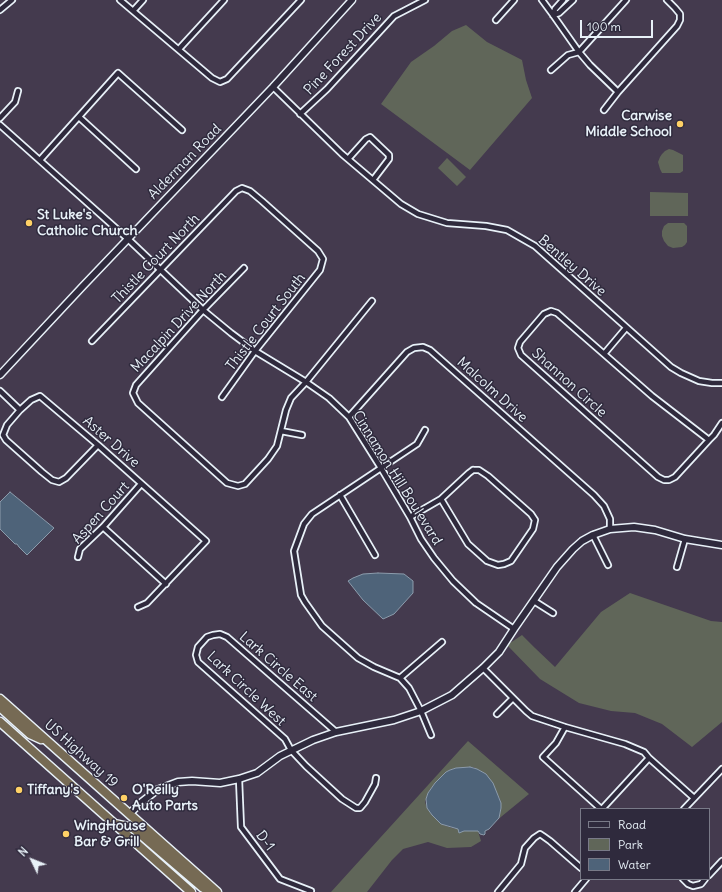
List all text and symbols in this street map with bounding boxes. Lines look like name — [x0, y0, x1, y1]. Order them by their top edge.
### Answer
street label: Pine Forest Drive — [301, 9, 385, 99]
scale bar — [582, 12, 655, 38]
text: 100 m — [587, 19, 621, 34]
place label: Carwise Middle School — [585, 108, 672, 140]
marker: Carwise Middle School — [675, 119, 685, 129]
street label: Alderman Road — [145, 121, 225, 203]
place label: St Luke's Catholic Church — [37, 207, 138, 240]
street label: Thistle Court North — [109, 211, 203, 307]
marker: St Luke's Catholic Church — [24, 218, 34, 228]
street label: Bentley Drive — [535, 232, 609, 300]
street label: Macalpin Drive North — [128, 268, 230, 376]
street label: Thistle Court South — [223, 270, 309, 374]
street label: Shannon Circle — [528, 345, 610, 421]
street label: Malcolm Drive — [453, 354, 531, 426]
street label: Cinnamon Hill Boulevard — [349, 408, 445, 548]
street label: Aster Drive — [79, 413, 143, 471]
street label: Aspen Court — [69, 478, 133, 548]
street label: Lark Circle East — [236, 629, 320, 705]
street label: Lark Circle West — [203, 648, 289, 730]
street label: US Highway 19 — [41, 716, 121, 792]
place label: Tiffany's — [27, 782, 79, 798]
place label: O'Reilly Auto Parts — [132, 782, 198, 814]
marker: Tiffany's — [14, 785, 24, 795]
marker: O'Reilly Auto Parts — [119, 793, 129, 803]
legend — [580, 808, 710, 880]
text: Road — [618, 817, 646, 832]
place label: WingHouse Bar & Grill — [74, 818, 146, 850]
street label: D-1 — [252, 828, 278, 854]
marker: WingHouse Bar & Grill — [61, 829, 71, 839]
text: Park — [618, 837, 643, 852]
north arrow — [12, 840, 52, 880]
text: N — [16, 844, 31, 859]
text: Water — [618, 857, 651, 872]

